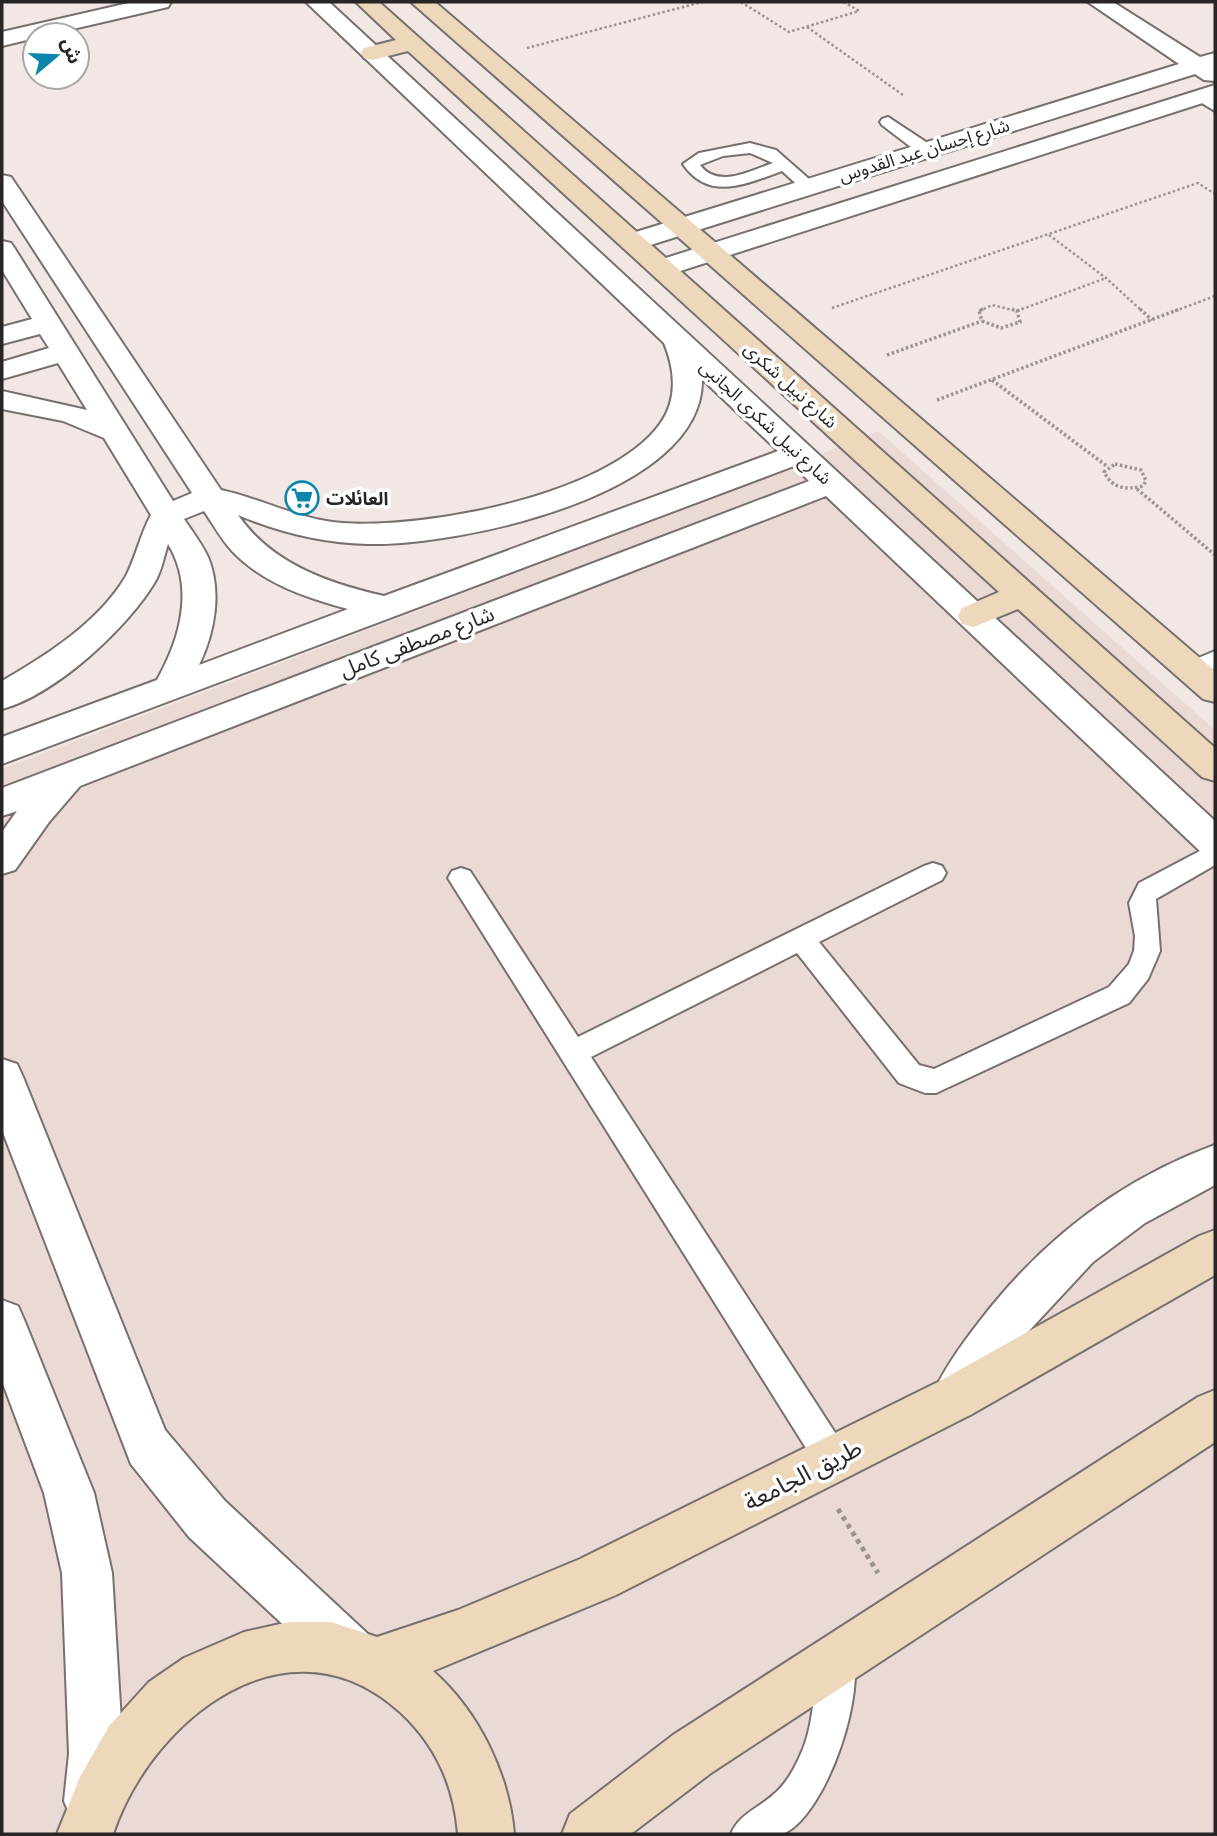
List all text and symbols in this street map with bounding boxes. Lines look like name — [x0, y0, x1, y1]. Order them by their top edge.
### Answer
north arrow — [21, 21, 91, 91]
text: ش — [56, 35, 87, 67]
street label: شارع إحسان عبد القدوس — [836, 114, 1013, 190]
street label: شارع نبيل شكرى — [737, 338, 842, 435]
street label: شارع نبيل شكرى الجانبى — [693, 356, 836, 491]
supermarket icon: العائلات — [283, 479, 321, 517]
place label: العائلات — [326, 488, 388, 509]
street label: شارع مصطفى كامل — [336, 602, 499, 685]
street label: طريق الجامعة — [740, 1433, 867, 1517]

